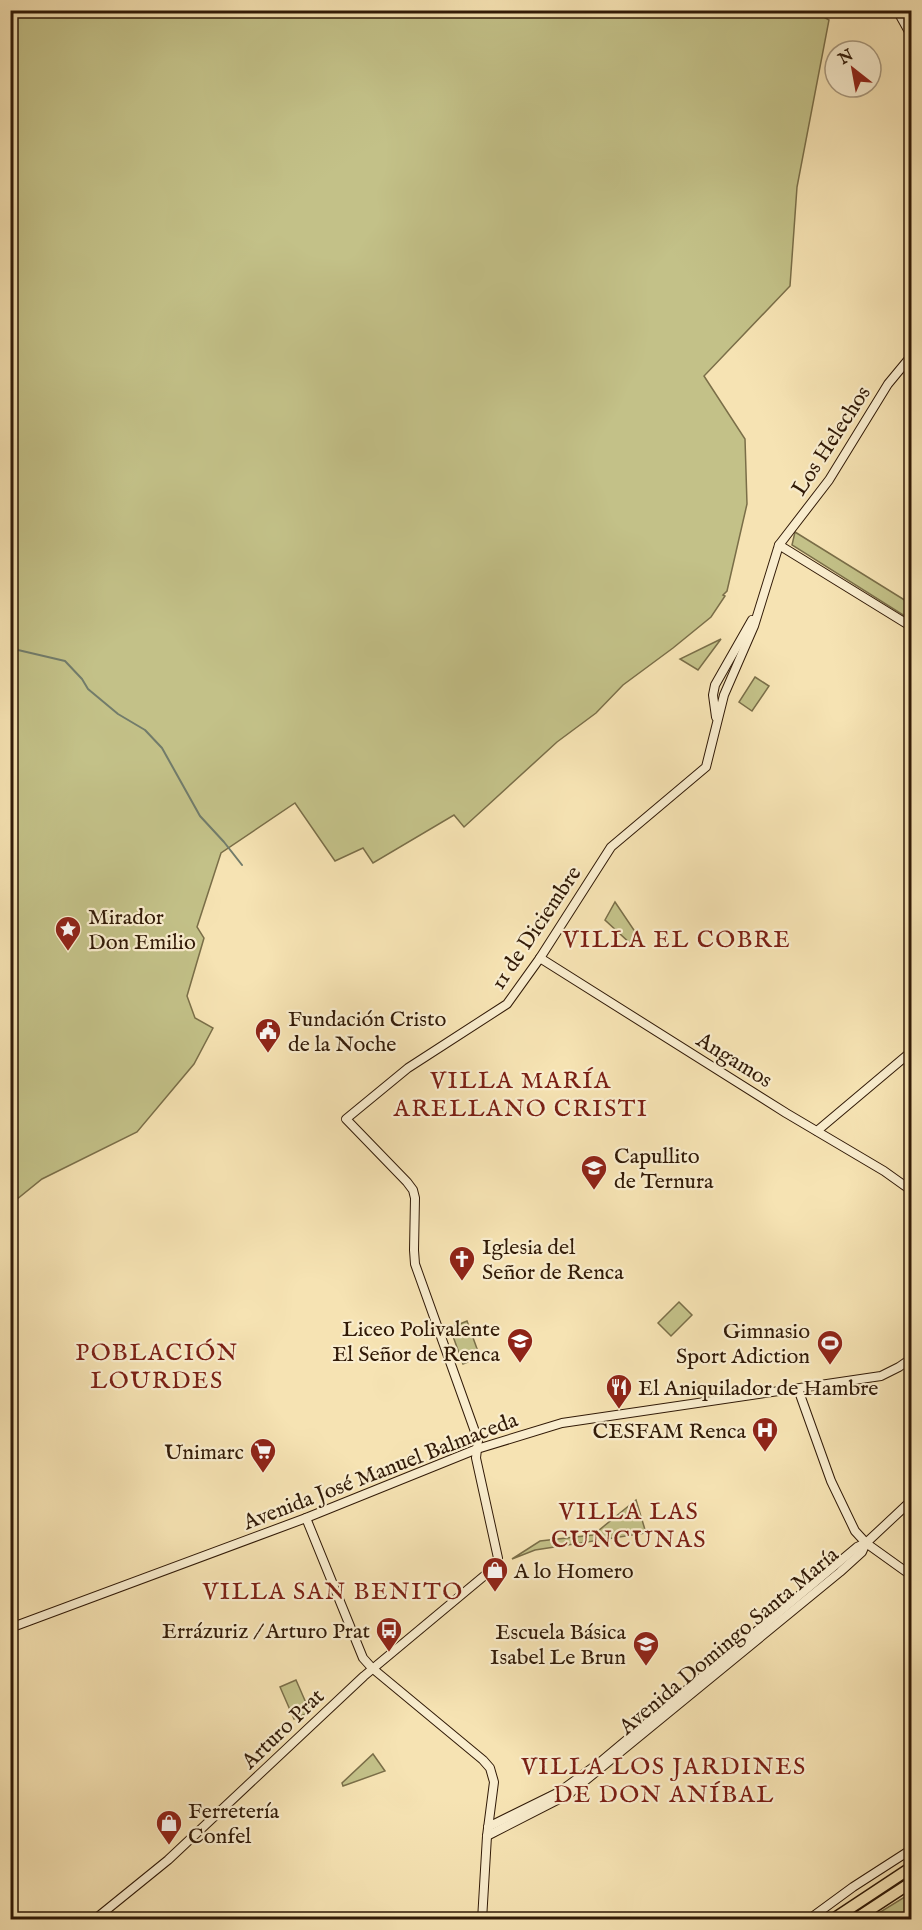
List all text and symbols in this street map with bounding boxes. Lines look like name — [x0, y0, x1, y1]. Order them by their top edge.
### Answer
north arrow — [823, 39, 883, 99]
text: N — [834, 46, 858, 71]
street label: Los Helechos — [786, 381, 878, 501]
street label: 11 de Diciembre — [485, 861, 588, 995]
place label: Mirador Don Emilio — [88, 904, 196, 957]
place icon: Mirador Don Emilio — [53, 914, 83, 952]
district label: VILLA EL COBRE — [562, 925, 791, 956]
place label: Fundación Cristo de la Noche — [288, 1006, 447, 1059]
public building icon: Fundación Cristo de la Noche — [253, 1016, 283, 1054]
street label: Angamos — [690, 1026, 777, 1095]
district label: VILLA MARÍA ARELLANO CRISTI — [392, 1066, 649, 1125]
place label: Capullito de Ternura — [614, 1143, 714, 1196]
school or university icon: Capullito de Ternura — [579, 1153, 609, 1191]
place label: Iglesia del Señor de Renca — [482, 1234, 624, 1287]
church icon: Iglesia del Señor de Renca — [447, 1244, 477, 1282]
place label: Liceo Polivalente El Señor de Renca — [332, 1316, 500, 1369]
place label: Gimnasio Sport Adiction — [676, 1318, 810, 1371]
school or university icon: Liceo Polivalente El Señor de Renca — [505, 1326, 535, 1364]
sports icon: Gimnasio Sport Adiction — [815, 1328, 845, 1366]
district label: POBLACIÓN LOURDES — [75, 1338, 239, 1397]
restaurant icon: El Aniquilador de Hambre — [604, 1372, 634, 1410]
place label: El Aniquilador de Hambre — [638, 1375, 878, 1403]
street label: Avenida José Manuel Balmaceda — [238, 1406, 523, 1538]
hospital icon: CESFAM Renca — [750, 1415, 780, 1453]
place label: CESFAM Renca — [593, 1418, 746, 1446]
supermarket icon: Unimarc — [248, 1436, 278, 1474]
place label: Unimarc — [164, 1439, 244, 1467]
district label: VILLA LAS CUNCUNAS — [551, 1497, 707, 1556]
street label: Avenida Domingo Santa María — [613, 1541, 845, 1742]
shop icon: A lo Homero — [480, 1555, 510, 1593]
place label: A lo Homero — [513, 1558, 634, 1586]
district label: VILLA SAN BENITO — [201, 1577, 464, 1608]
bus stop icon: Errázuriz / Arturo Prat — [374, 1615, 404, 1653]
place label: Errázuriz / Arturo Prat — [162, 1618, 370, 1646]
place label: Escuela Básica Isabel Le Brun — [490, 1619, 626, 1672]
school or university icon: Escuela Básica Isabel Le Brun — [631, 1629, 661, 1667]
street label: Arturo Prat — [235, 1683, 331, 1776]
district label: VILLA LOS JARDINES DE DON ANÍBAL — [520, 1752, 807, 1811]
place label: Ferretería Confel — [188, 1798, 280, 1851]
shop icon: Ferretería Confel — [154, 1808, 184, 1846]

